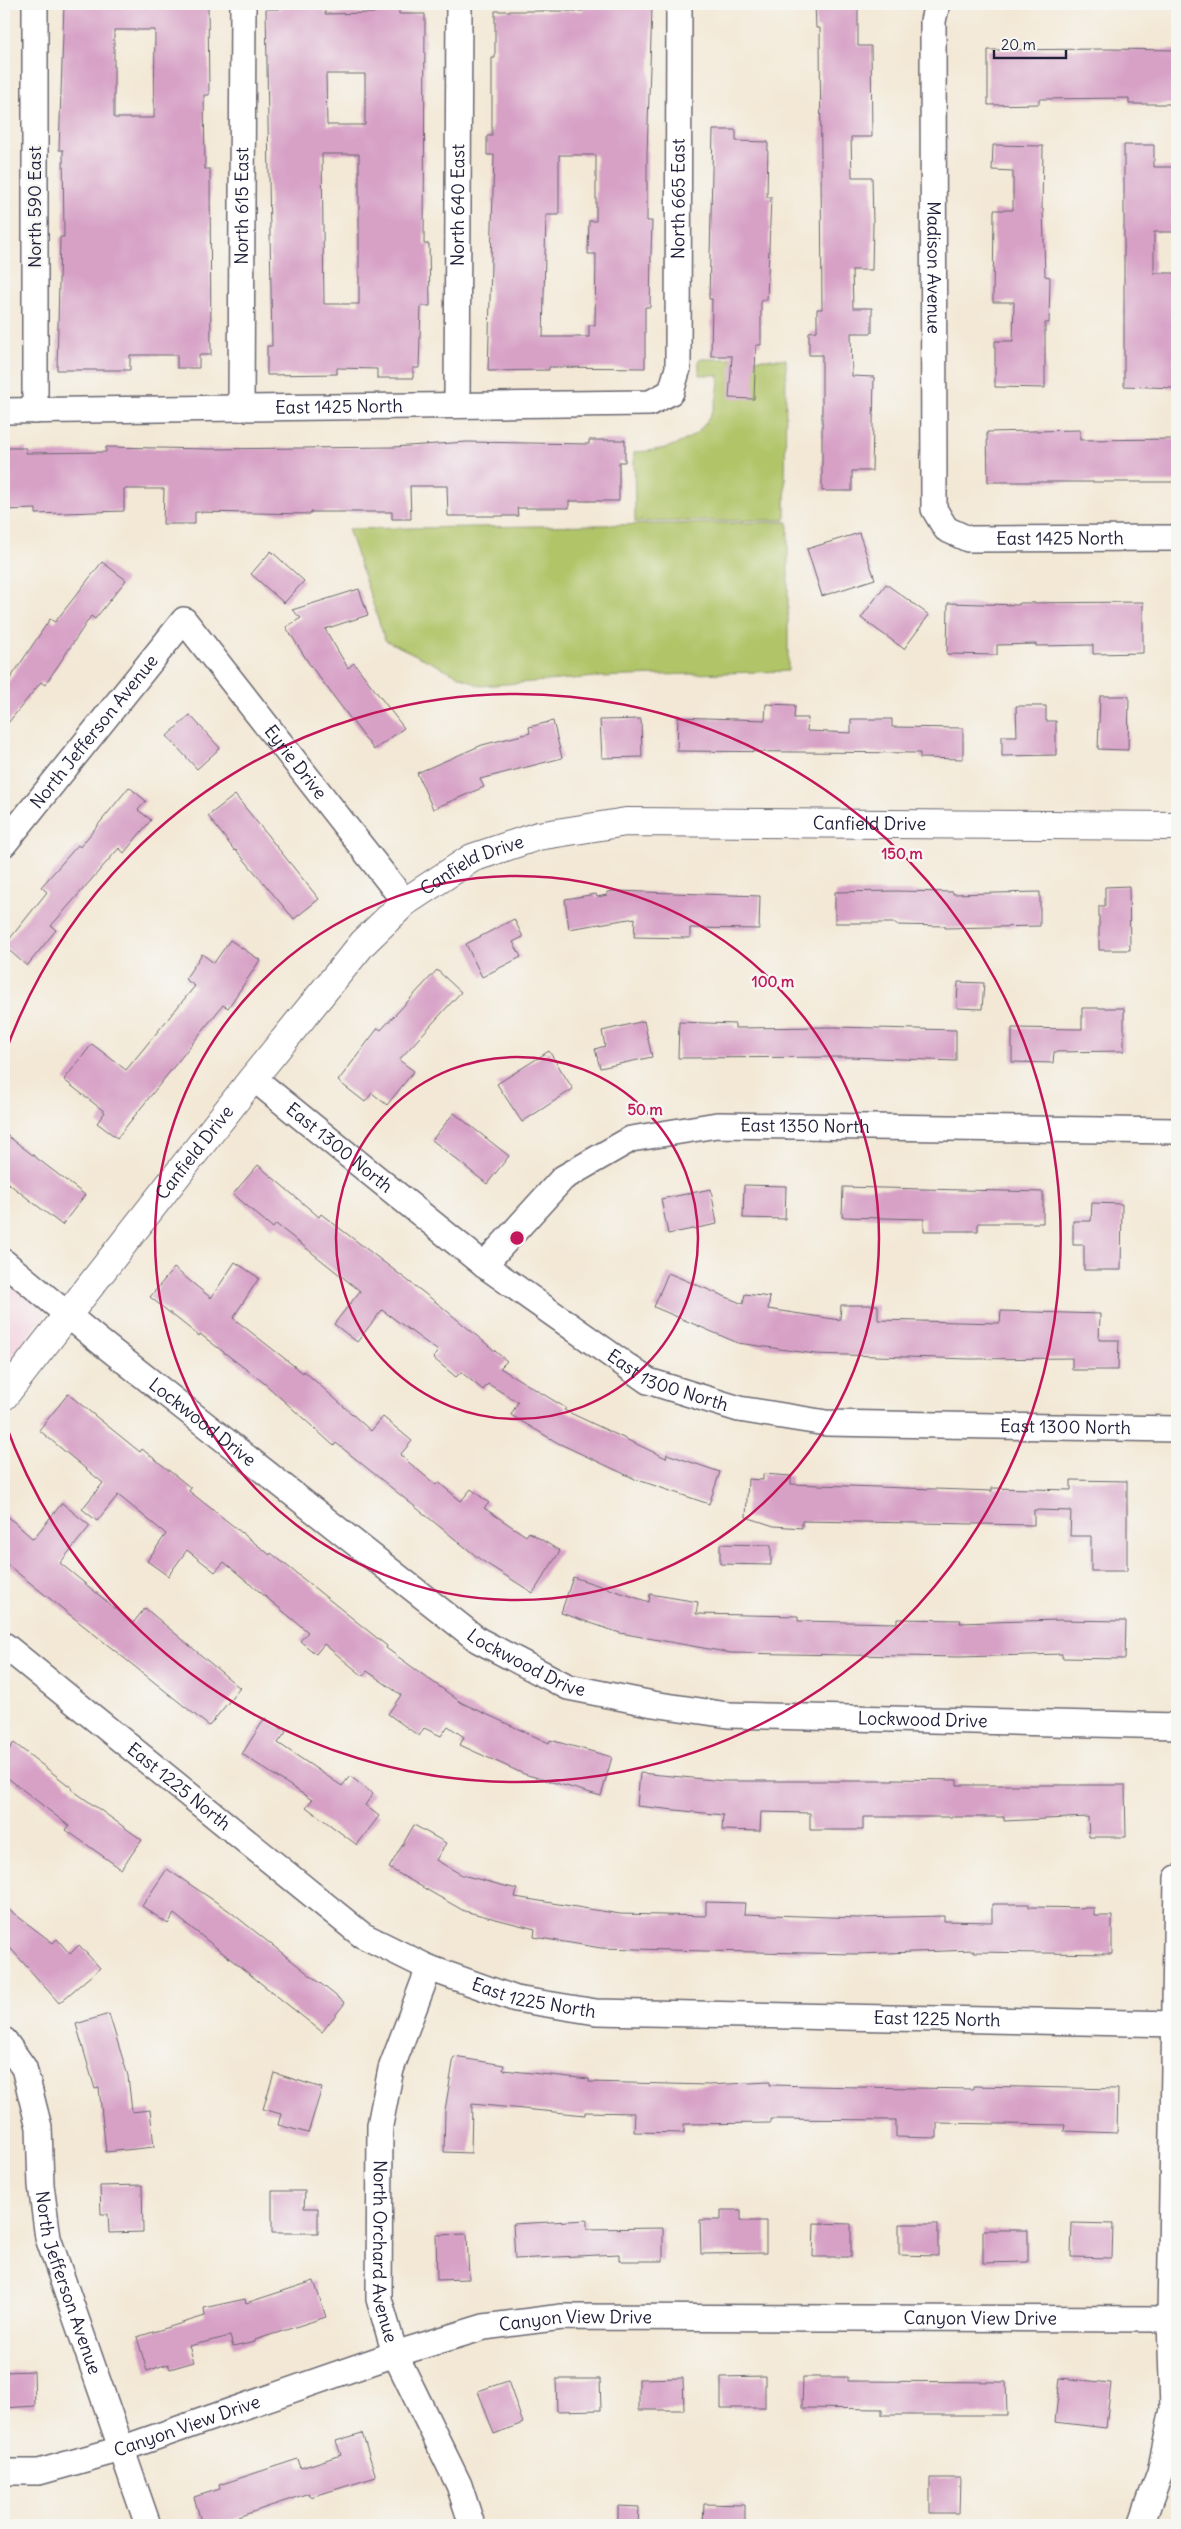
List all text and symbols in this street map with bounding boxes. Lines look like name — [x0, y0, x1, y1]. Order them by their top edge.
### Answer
scale bar — [994, 28, 1066, 60]
text: 20 m — [1001, 35, 1036, 54]
street label: North 665 East — [666, 138, 690, 259]
street label: North 640 East — [446, 144, 469, 266]
street label: North 590 East — [23, 146, 46, 268]
street label: North 615 East — [230, 147, 253, 265]
street label: Madison Avenue — [922, 201, 946, 334]
street label: East 1425 North — [275, 394, 403, 419]
street label: East 1425 North — [996, 526, 1124, 550]
street label: North Jefferson Avenue — [25, 650, 163, 813]
street label: Eyrie Drive — [259, 720, 332, 804]
street label: Canfield Drive — [813, 811, 926, 835]
street label: Canfield Drive — [416, 830, 527, 900]
text: 150 m — [881, 844, 923, 863]
text: 100 m — [752, 972, 794, 991]
street label: East 1300 North — [282, 1097, 398, 1198]
text: 50 m — [627, 1100, 663, 1119]
street label: Canfield Drive — [150, 1101, 238, 1204]
street label: East 1350 North — [740, 1113, 870, 1138]
centre of rings — [508, 1229, 526, 1247]
street label: East 1300 North — [603, 1344, 731, 1416]
street label: Lockwood Drive — [144, 1373, 261, 1471]
street label: East 1300 North — [1000, 1414, 1131, 1439]
street label: Lockwood Drive — [462, 1624, 587, 1701]
street label: Lockwood Drive — [857, 1706, 988, 1732]
street label: East 1225 North — [123, 1737, 236, 1835]
street label: East 1225 North — [469, 1972, 598, 2023]
street label: East 1225 North — [873, 2006, 1001, 2031]
street label: North Orchard Avenue — [367, 2160, 403, 2345]
street label: North Jefferson Avenue — [31, 2189, 107, 2377]
street label: Canyon View Drive — [497, 2305, 652, 2336]
street label: Canyon View Drive — [903, 2306, 1057, 2330]
street label: Canyon View Drive — [111, 2390, 263, 2461]

